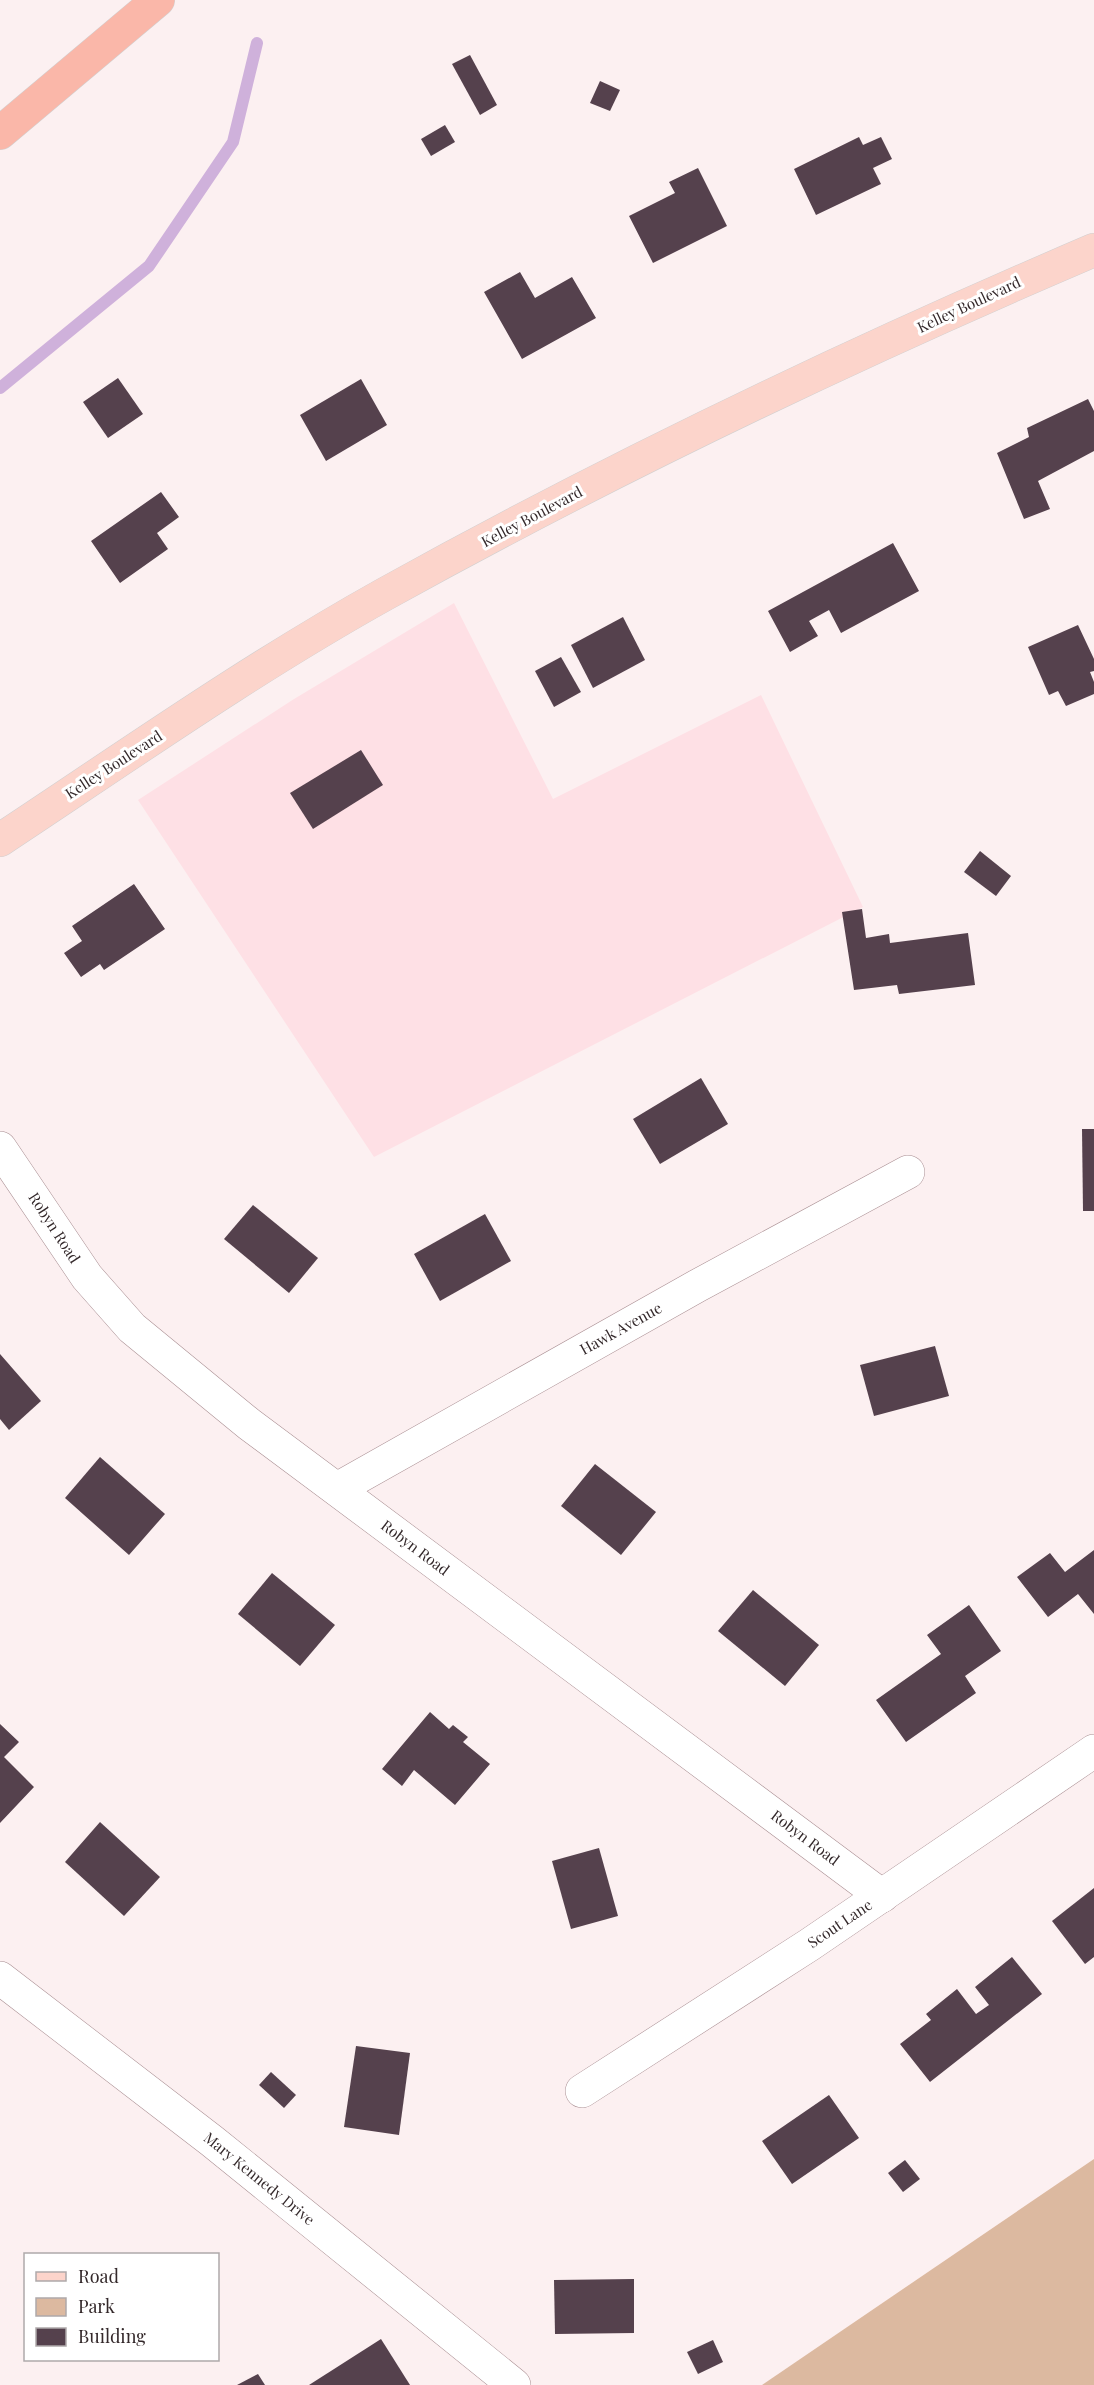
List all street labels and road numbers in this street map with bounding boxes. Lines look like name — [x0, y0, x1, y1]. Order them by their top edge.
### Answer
street label: Kelley Boulevard — [914, 271, 1024, 337]
street label: Kelley Boulevard — [477, 481, 586, 551]
street label: Kelley Boulevard — [61, 725, 166, 803]
street label: Robyn Road — [24, 1188, 85, 1267]
street label: Hawk Avenue — [576, 1297, 665, 1359]
street label: Robyn Road — [377, 1515, 454, 1580]
street label: Robyn Road — [767, 1805, 844, 1870]
street label: Scout Lane — [803, 1894, 876, 1952]
street label: Mary Kennedy Drive — [200, 2127, 319, 2229]

